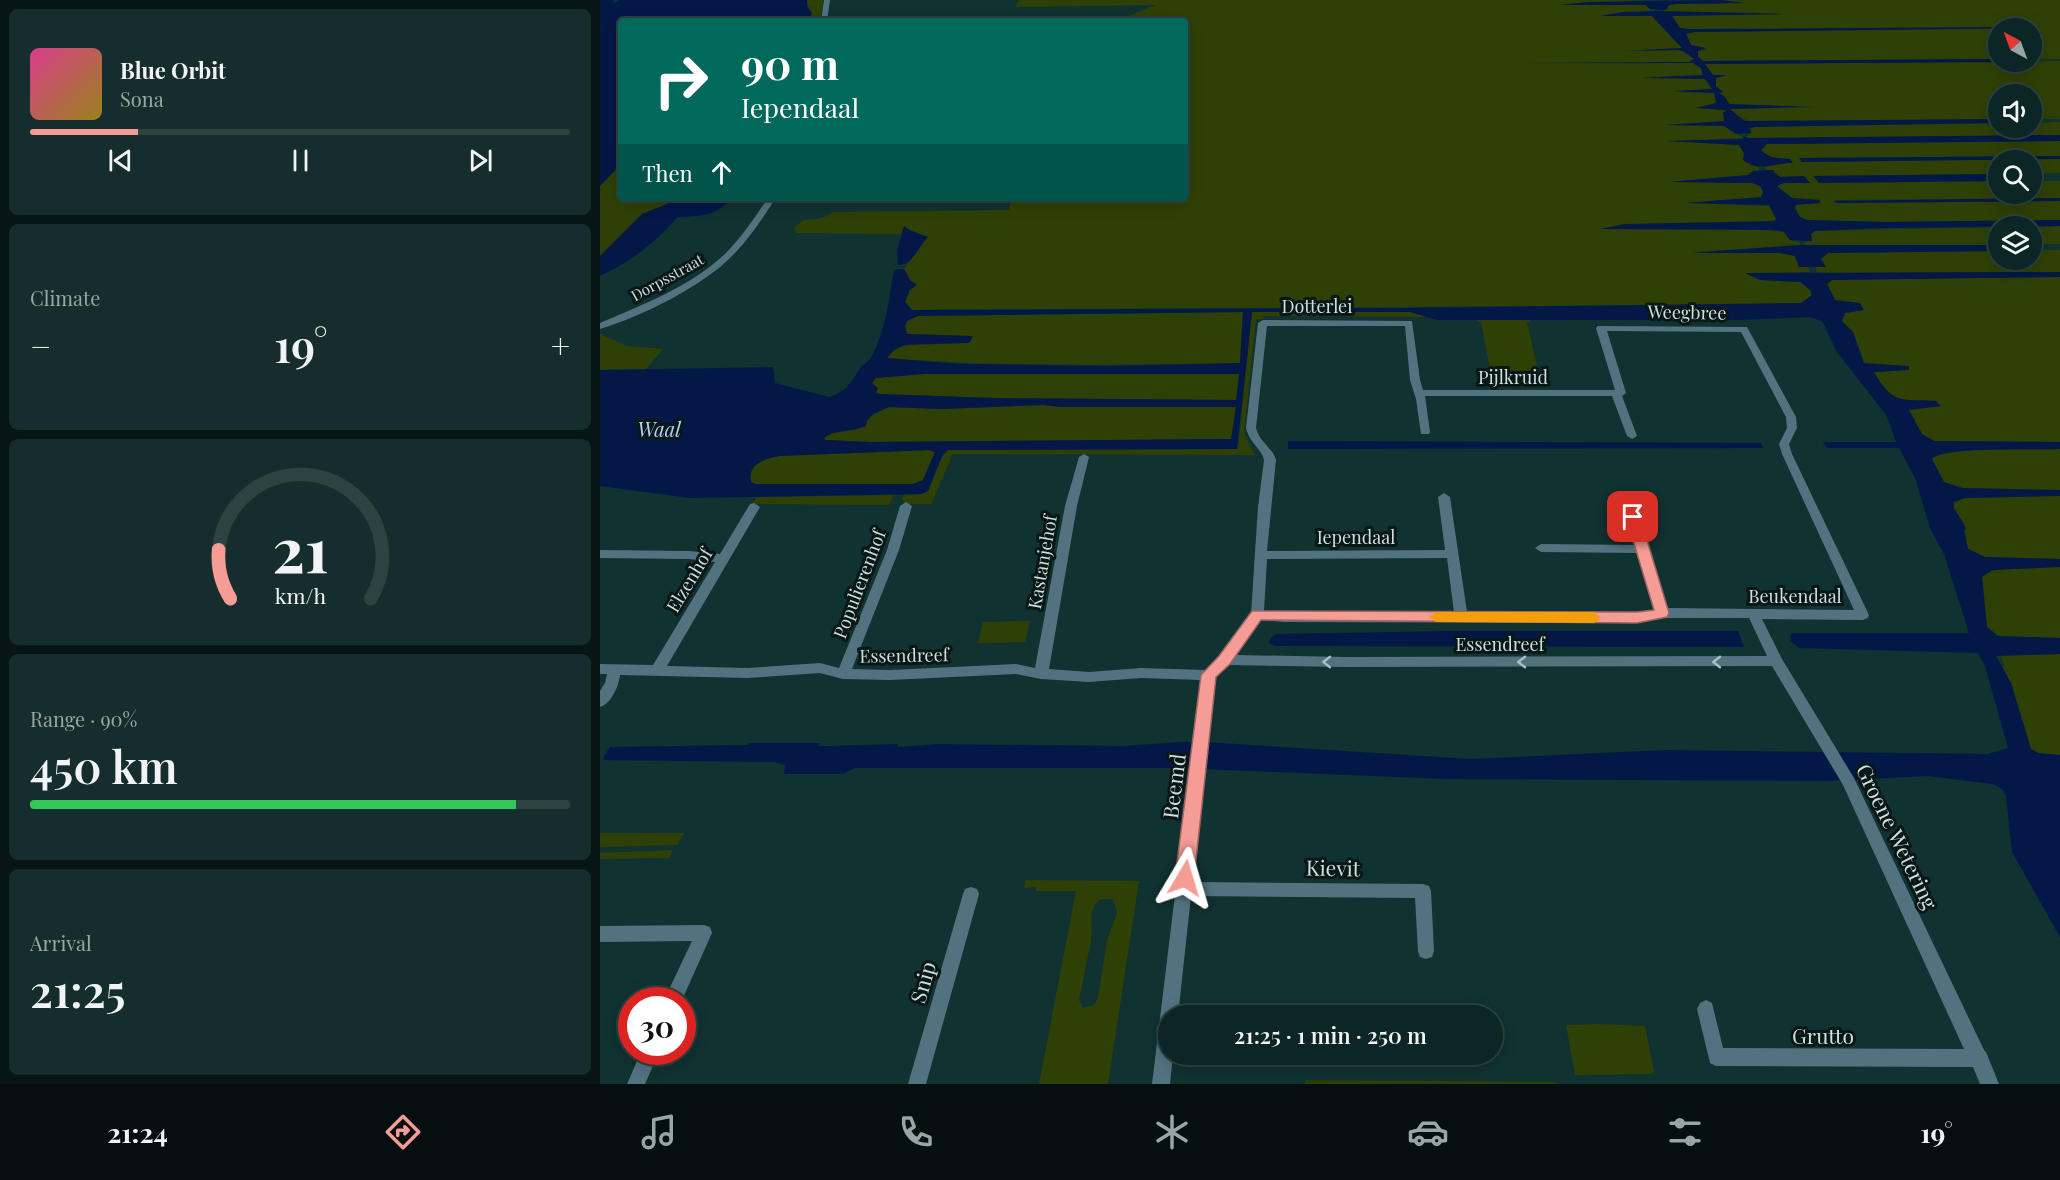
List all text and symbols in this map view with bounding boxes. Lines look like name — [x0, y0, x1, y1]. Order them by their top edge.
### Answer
north arrow — [1988, 18, 2042, 72]
map controls — [1988, 18, 2042, 270]
text: 90 m — [741, 35, 839, 91]
icon: right — [642, 42, 720, 120]
text: Blue Orbit — [120, 55, 226, 85]
button: sound — [1988, 84, 2042, 138]
text: Sona — [120, 85, 164, 112]
text: Iependaal — [741, 89, 859, 125]
icon: previous — [104, 144, 137, 177]
icon: pause — [284, 144, 317, 177]
icon: next — [464, 144, 497, 177]
button: search — [1988, 150, 2042, 204]
icon: ahead — [705, 156, 738, 189]
text: Then — [642, 158, 693, 188]
button: layers — [1988, 216, 2042, 270]
street label: Dorpsstraat — [627, 249, 707, 305]
text: Climate — [30, 284, 100, 311]
street label: Dotterlei — [1281, 294, 1353, 318]
street label: Weegbree — [1646, 299, 1727, 325]
text: 19° — [274, 314, 328, 374]
text: − — [30, 323, 51, 367]
text: + — [551, 323, 570, 367]
street label: Pijlkruid — [1478, 365, 1548, 389]
water label: Waal — [637, 415, 682, 442]
pin — [1607, 491, 1658, 542]
icon: arrive — [1616, 500, 1649, 533]
text: 21 — [272, 505, 328, 589]
street label: Kastanjehof — [1022, 511, 1062, 611]
street label: Populierenhof — [827, 524, 891, 642]
street label: Iependaal — [1317, 525, 1395, 549]
street label: Elzenhof — [660, 542, 719, 617]
text: km/h — [274, 581, 326, 609]
street label: Beukendaal — [1748, 584, 1842, 608]
street label: Essendreef — [1455, 632, 1547, 656]
street label: Essendreef — [859, 642, 951, 668]
one-way arrow — [1323, 656, 1332, 668]
one-way arrow — [1518, 656, 1527, 668]
one-way arrow — [1713, 656, 1722, 668]
text: Range · 90% — [30, 705, 137, 732]
text: 450 km — [30, 735, 178, 795]
street label: Beemd — [1155, 752, 1191, 820]
street label: Groene Wetering — [1851, 759, 1945, 913]
position arrow — [1153, 846, 1217, 910]
street label: Kievit — [1306, 853, 1361, 881]
text: Arrival — [30, 929, 92, 956]
street label: Snip — [903, 958, 941, 1006]
text: 21:25 — [30, 959, 126, 1019]
speed limit sign: 30 — [618, 987, 696, 1065]
text: 21:25 · 1 min · 250 m — [1234, 1020, 1427, 1050]
street label: Grutto — [1792, 1021, 1854, 1049]
icon: directions — [382, 1111, 424, 1153]
icon: music — [638, 1111, 680, 1153]
icon: phone — [895, 1111, 937, 1153]
icon: climate — [1151, 1111, 1193, 1153]
icon: car — [1407, 1111, 1449, 1153]
icon: filters — [1664, 1111, 1706, 1153]
text: 21:24 — [107, 1114, 168, 1150]
text: 19° — [1920, 1114, 1953, 1150]

